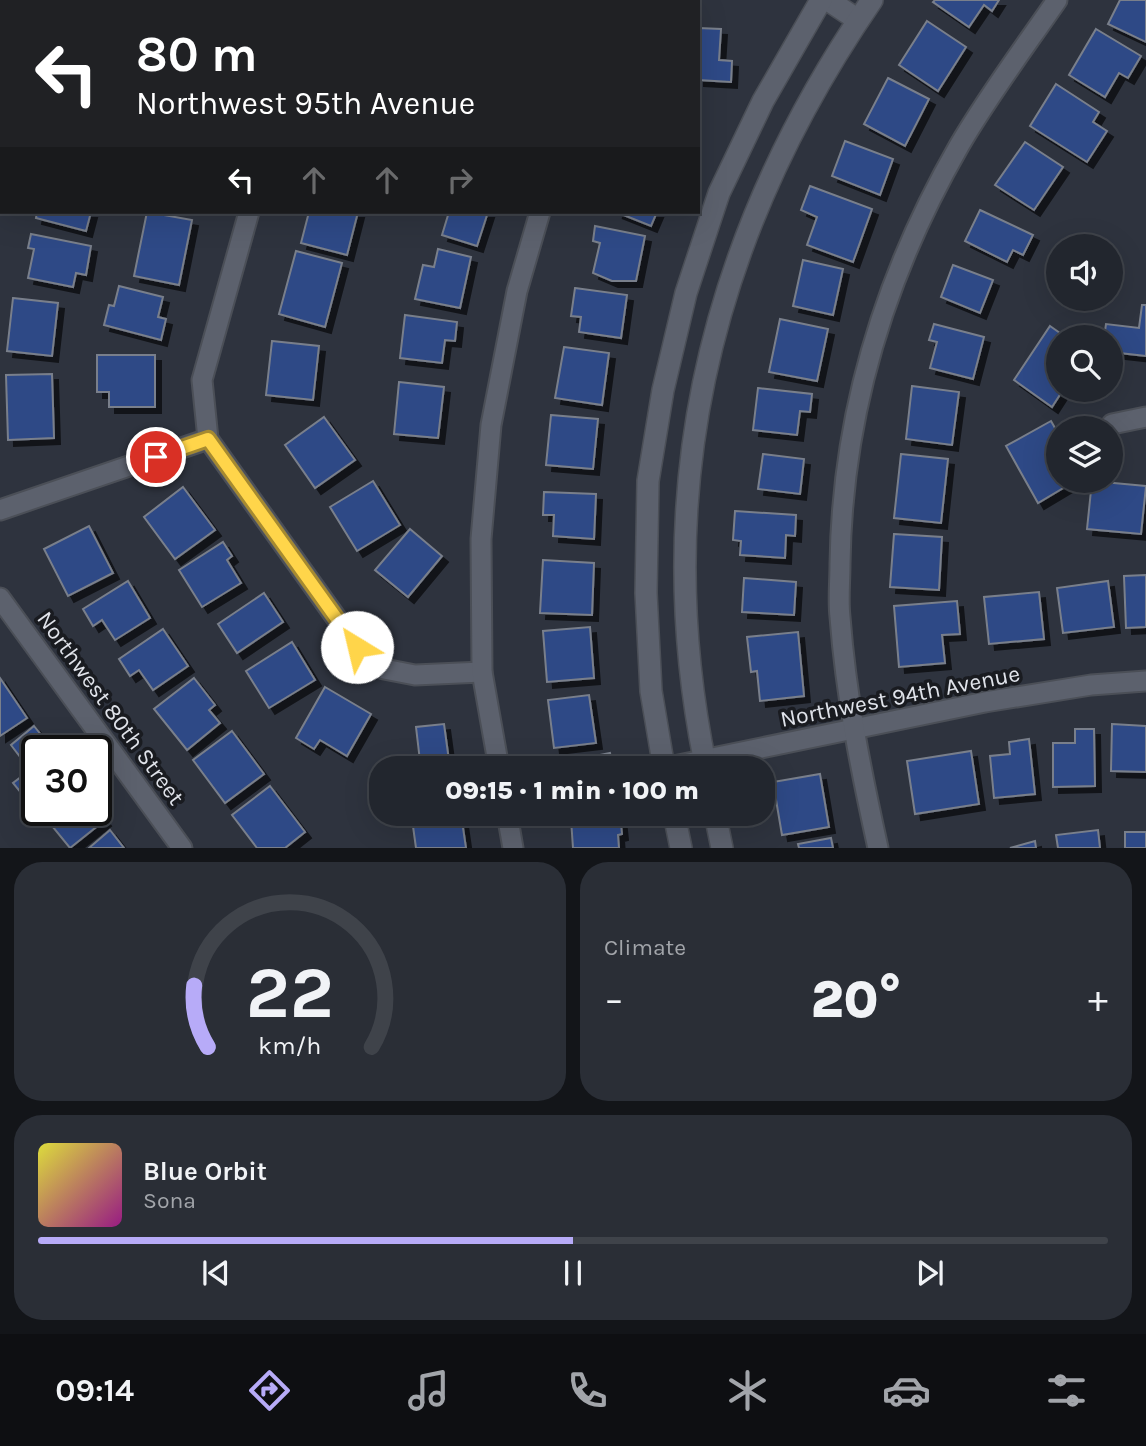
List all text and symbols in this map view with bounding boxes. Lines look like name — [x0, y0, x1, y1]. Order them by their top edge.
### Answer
text: 80 m — [136, 26, 258, 83]
icon: left — [21, 28, 112, 119]
text: Northwest 95th Avenue — [136, 85, 475, 122]
icon: left — [222, 161, 260, 199]
icon: ahead — [295, 161, 333, 199]
icon: ahead — [368, 161, 406, 199]
icon: right — [441, 161, 479, 199]
map controls — [1046, 234, 1123, 493]
button: sound — [1046, 234, 1123, 311]
button: search — [1046, 325, 1123, 402]
button: layers — [1046, 416, 1123, 493]
pin — [126, 427, 186, 487]
icon: arrive — [137, 438, 175, 476]
street label: Northwest 80th Street — [31, 606, 190, 811]
position arrow — [320, 610, 394, 684]
street label: Northwest 94th Avenue — [778, 660, 1022, 733]
speed limit sign: 30 — [21, 735, 112, 826]
text: 09:15 · 1 min · 100 m — [445, 775, 699, 806]
text: Climate — [604, 934, 686, 961]
text: 22 — [246, 951, 334, 1036]
text: 20° — [811, 969, 901, 1030]
text: − — [604, 977, 624, 1022]
text: + — [1088, 977, 1108, 1022]
text: km/h — [258, 1031, 322, 1060]
text: Blue Orbit — [143, 1156, 267, 1187]
text: Sona — [143, 1187, 196, 1214]
icon: previous — [197, 1254, 235, 1292]
icon: pause — [554, 1254, 592, 1292]
icon: next — [911, 1254, 949, 1292]
icon: directions — [245, 1366, 294, 1415]
icon: music — [404, 1366, 453, 1415]
icon: phone — [563, 1366, 612, 1415]
icon: climate — [723, 1366, 772, 1415]
icon: car — [882, 1366, 931, 1415]
icon: filters — [1042, 1366, 1091, 1415]
text: 09:14 — [55, 1372, 134, 1409]

